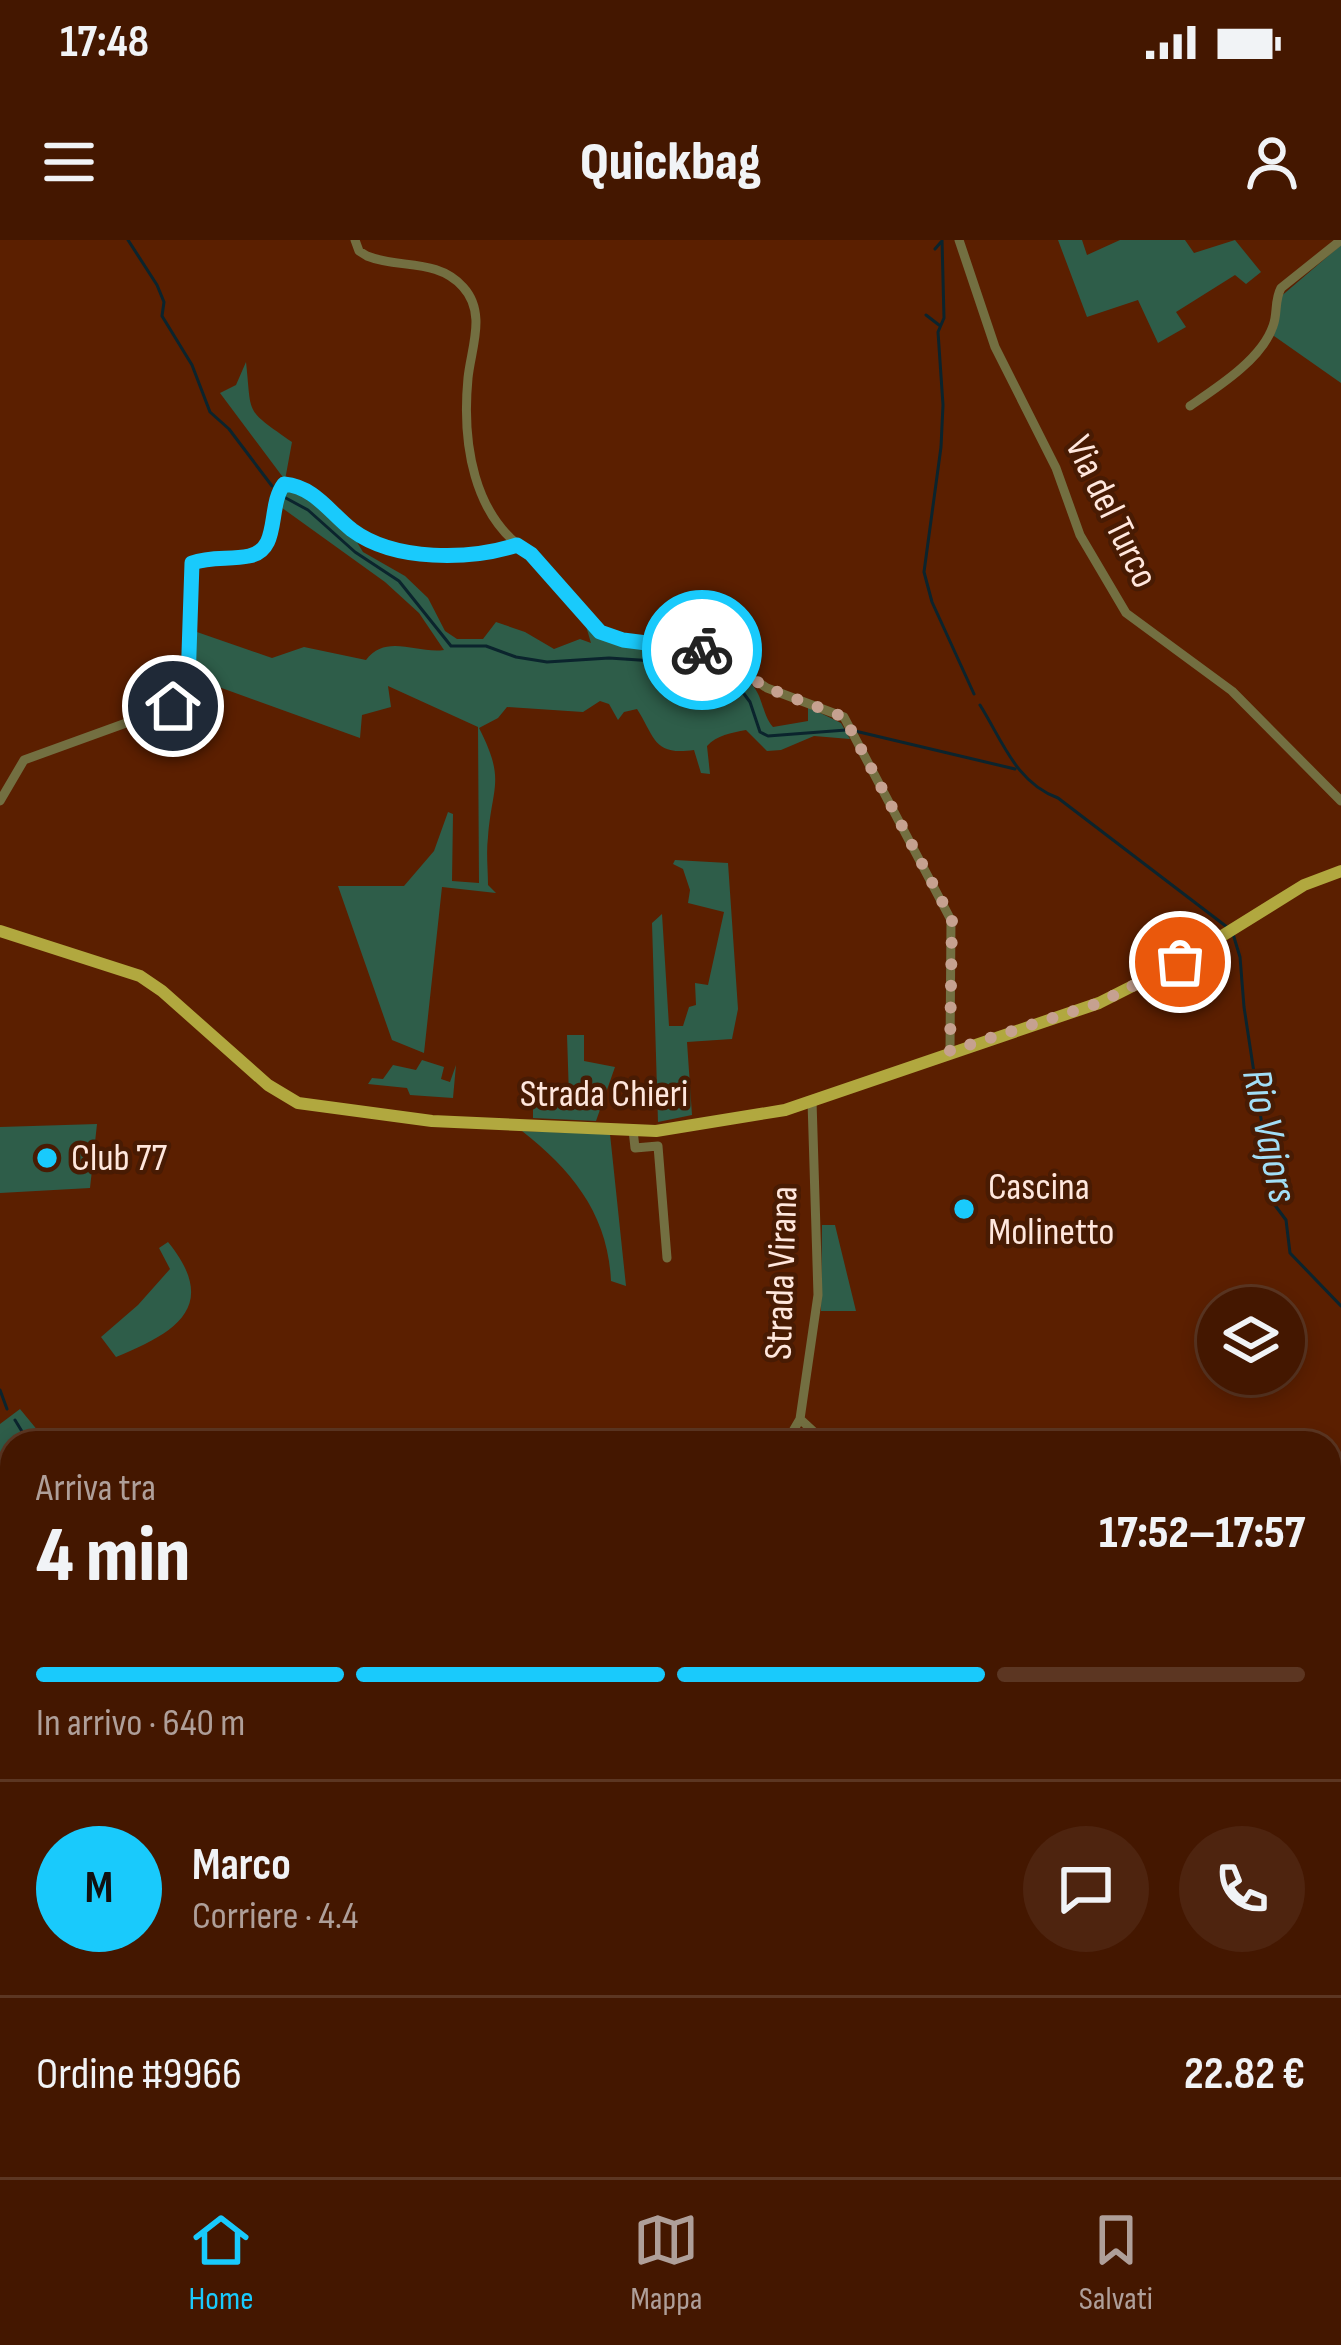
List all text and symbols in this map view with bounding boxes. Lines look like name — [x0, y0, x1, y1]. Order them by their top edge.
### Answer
text: 17:48 — [60, 15, 149, 70]
icon: menu — [36, 129, 102, 195]
icon: person — [1239, 129, 1305, 195]
text: Quickbag — [580, 130, 761, 195]
street label: Via del Turco — [1054, 428, 1168, 596]
courier — [642, 590, 762, 710]
icon: bike — [669, 617, 735, 683]
pin — [122, 655, 224, 757]
icon: home — [140, 673, 206, 739]
pin — [1129, 911, 1231, 1013]
icon: bag — [1147, 929, 1213, 995]
water label: Rio Vajors — [1230, 1065, 1308, 1208]
street label: Strada Chieri — [520, 1071, 688, 1118]
place label: Club 77 — [71, 1135, 168, 1182]
marker: Club 77 — [34, 1145, 60, 1171]
place label: Cascina Molinetto — [988, 1164, 1115, 1256]
street label: Strada Virana — [755, 1185, 809, 1361]
marker: Cascina Molinetto — [951, 1196, 977, 1222]
map controls — [1197, 1287, 1305, 1395]
button: layers — [1197, 1287, 1305, 1395]
text: Arriva tra — [36, 1465, 156, 1512]
text: 17:52–17:57 — [1099, 1506, 1305, 1561]
text: 4 min — [36, 1510, 190, 1603]
text: In arrivo · 640 m — [36, 1700, 245, 1747]
button: chat — [1023, 1826, 1149, 1952]
button: phone — [1179, 1826, 1305, 1952]
text: Marco — [192, 1838, 291, 1893]
text: M — [85, 1861, 113, 1916]
text: Corriere · 4.4 — [192, 1893, 358, 1940]
text: Ordine #9966 — [36, 2047, 242, 2102]
text: 22.82 € — [1184, 2047, 1305, 2102]
tab: Home — [188, 2207, 254, 2319]
tab: Mappa — [630, 2207, 703, 2319]
tab: Salvati — [1079, 2207, 1153, 2319]

